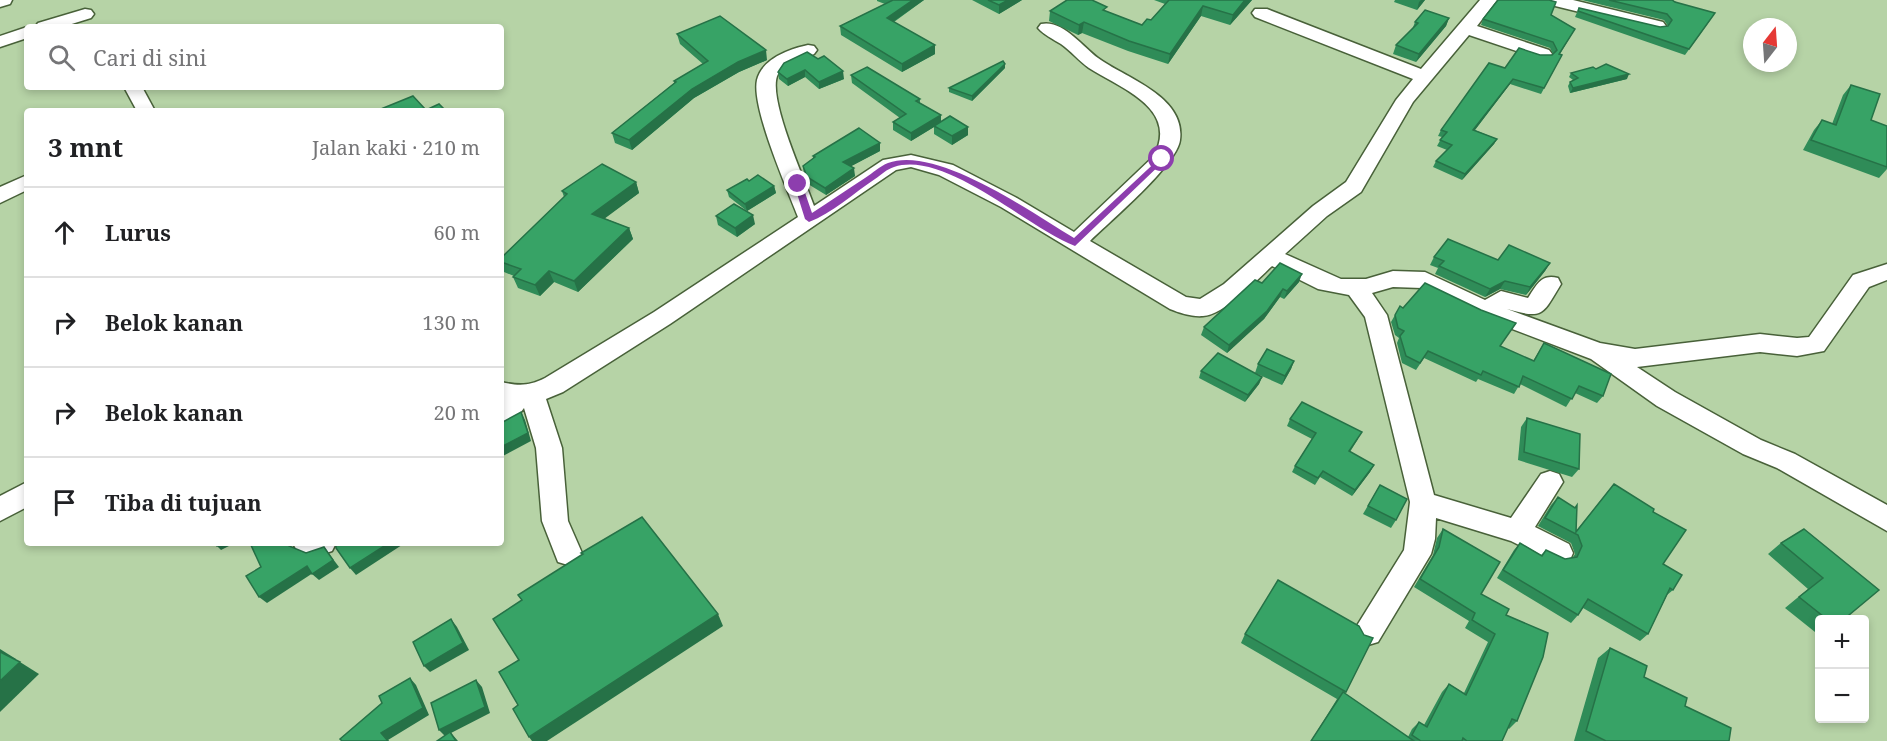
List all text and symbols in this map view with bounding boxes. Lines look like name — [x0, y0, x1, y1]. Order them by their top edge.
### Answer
north arrow — [1743, 18, 1797, 72]
search box — [24, 24, 504, 90]
icon: search — [45, 41, 78, 74]
text: Cari di sini — [93, 42, 206, 72]
text: 3 mnt — [48, 129, 123, 165]
text: Jalan kaki · 210 m — [312, 134, 480, 161]
route start — [1148, 145, 1174, 171]
route end — [784, 170, 810, 196]
icon: ahead — [48, 216, 81, 249]
text: Lurus — [105, 217, 171, 247]
text: 60 m — [434, 219, 480, 246]
icon: right — [48, 306, 81, 339]
text: Belok kanan — [105, 307, 243, 337]
text: 130 m — [422, 309, 480, 336]
icon: right — [48, 396, 81, 429]
text: Belok kanan — [105, 397, 243, 427]
text: 20 m — [434, 399, 480, 426]
icon: arrive — [48, 486, 81, 519]
text: Tiba di tujuan — [105, 487, 262, 517]
map controls — [1815, 615, 1869, 723]
button: + — [1815, 615, 1869, 669]
button: − — [1815, 669, 1869, 723]

